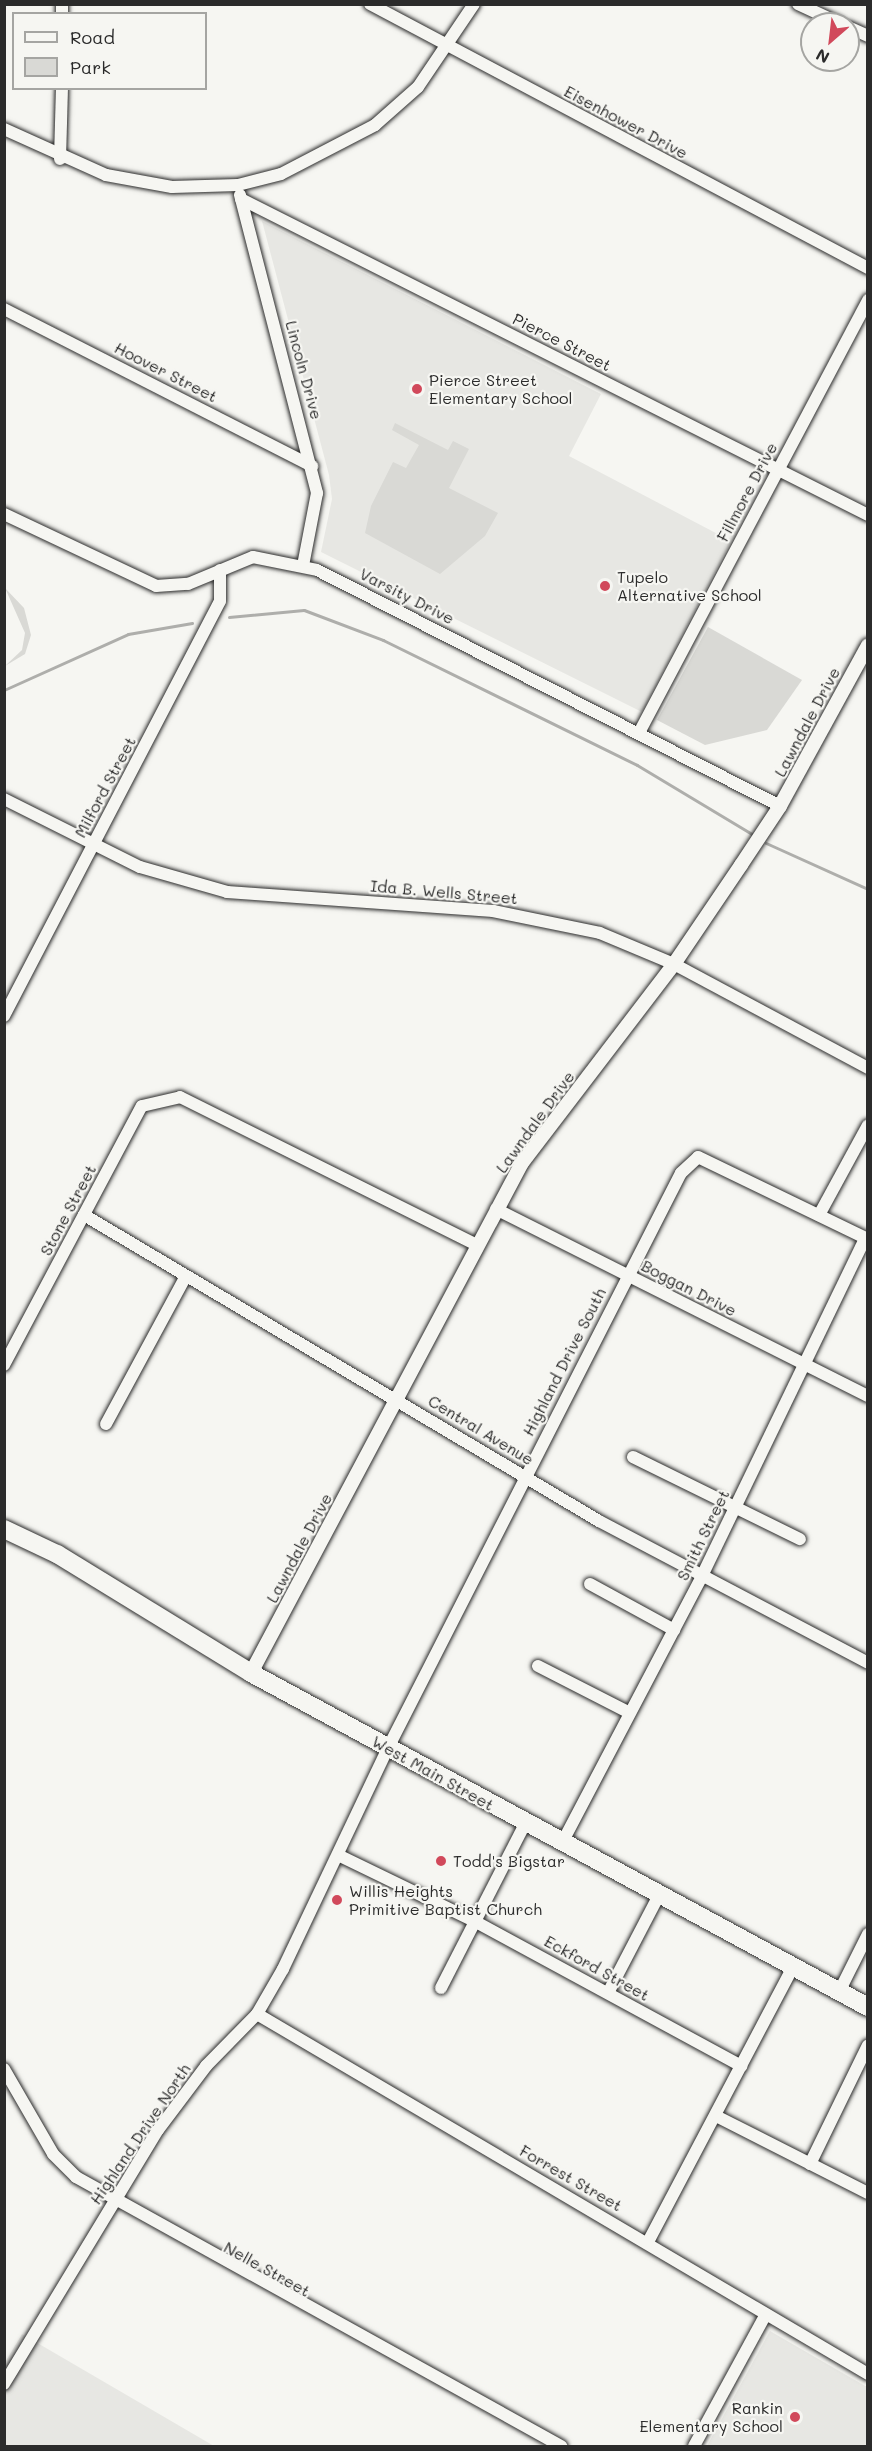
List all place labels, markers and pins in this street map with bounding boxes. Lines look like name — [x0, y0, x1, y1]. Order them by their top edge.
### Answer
place label: Pierce Street Elementary School — [429, 370, 573, 408]
marker: Pierce Street Elementary School — [410, 382, 424, 396]
place label: Tupelo Alternative School — [617, 567, 762, 605]
marker: Tupelo Alternative School — [598, 579, 612, 593]
place label: Todd's Bigstar — [453, 1851, 565, 1871]
marker: Todd's Bigstar — [434, 1854, 448, 1868]
place label: Willis Heights Primitive Baptist Church — [349, 1881, 542, 1919]
marker: Willis Heights Primitive Baptist Church — [330, 1893, 344, 1907]
place label: Rankin Elementary School — [639, 2398, 783, 2436]
marker: Rankin Elementary School — [788, 2410, 802, 2424]

